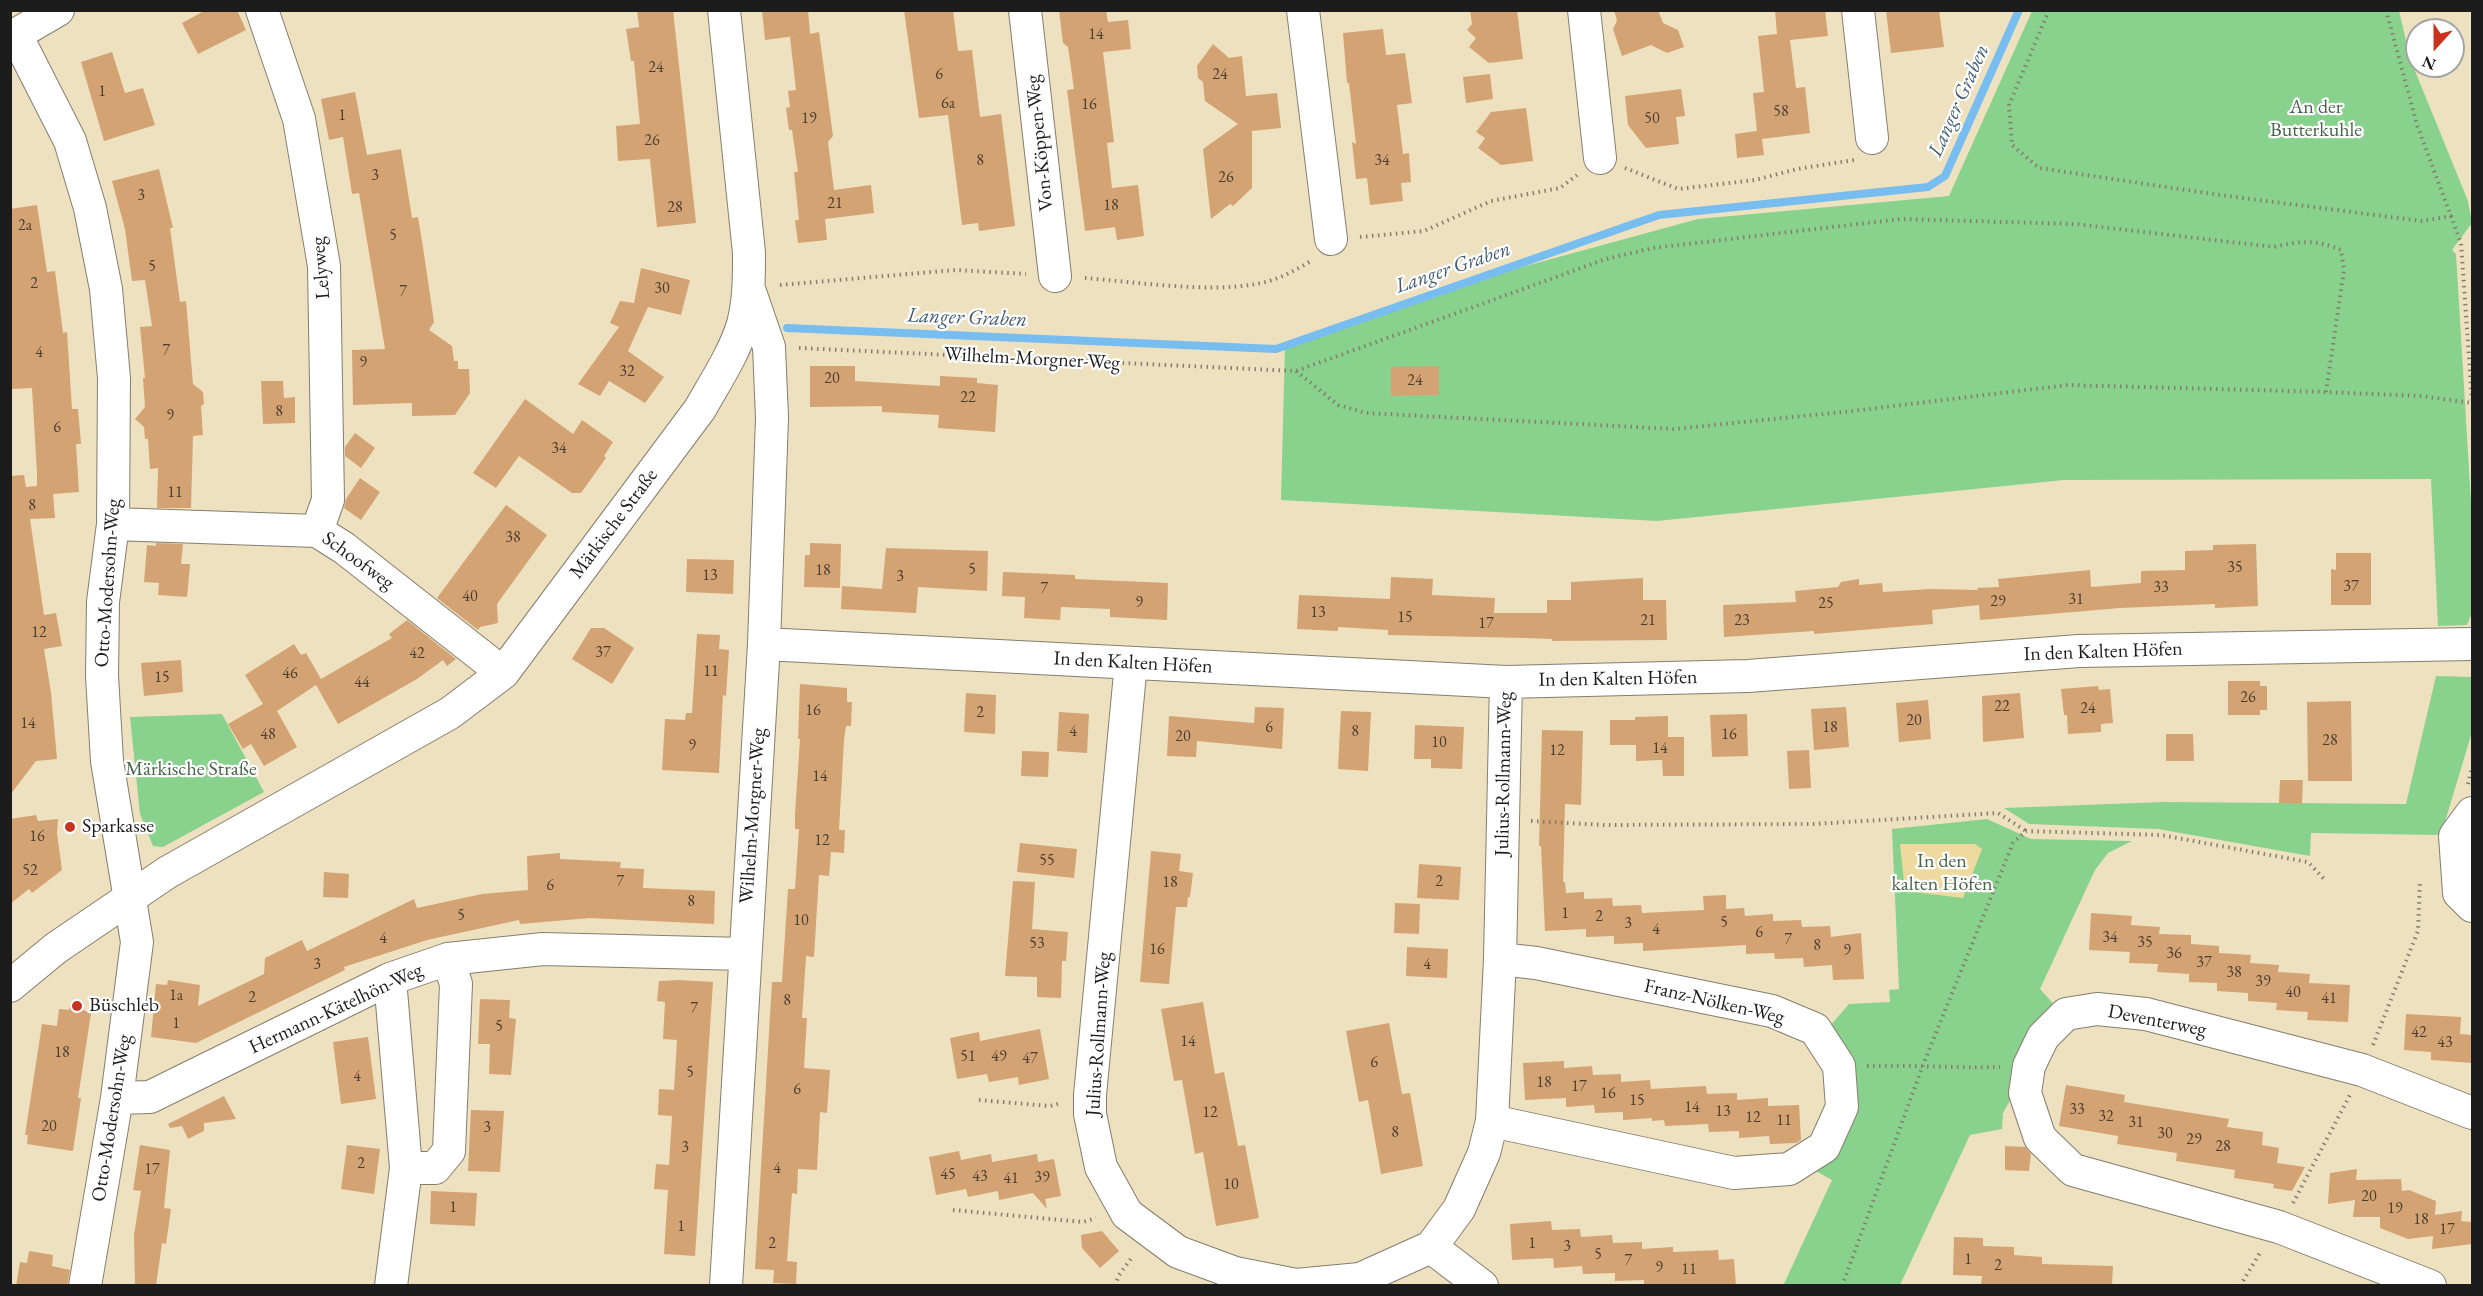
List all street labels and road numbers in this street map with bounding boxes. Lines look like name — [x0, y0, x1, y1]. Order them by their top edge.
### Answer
street label: Von-Köppen-Weg — [1021, 74, 1059, 212]
street label: Lelyweg — [306, 236, 336, 300]
street label: Wilhelm-Morgner-Weg — [943, 342, 1121, 376]
street label: Märkische Straße — [565, 464, 663, 584]
street label: Otto-Modersohn-Weg — [90, 498, 126, 668]
street label: Schoofweg — [317, 527, 399, 595]
street label: In den Kalten Höfen — [2023, 637, 2183, 667]
street label: In den Kalten Höfen — [1053, 647, 1213, 679]
street label: In den Kalten Höfen — [1538, 666, 1698, 692]
street label: Julius-Rollmann-Weg — [1491, 692, 1517, 856]
street label: Wilhelm-Morgner-Weg — [735, 727, 771, 905]
street label: Julius-Rollmann-Weg — [1081, 951, 1117, 1117]
street label: Hermann-Kätelhön-Weg — [245, 958, 427, 1060]
street label: Franz-Nölken-Weg — [1641, 974, 1787, 1030]
street label: Deventerweg — [2106, 1000, 2208, 1042]
street label: Otto-Modersohn-Weg — [87, 1033, 137, 1203]

